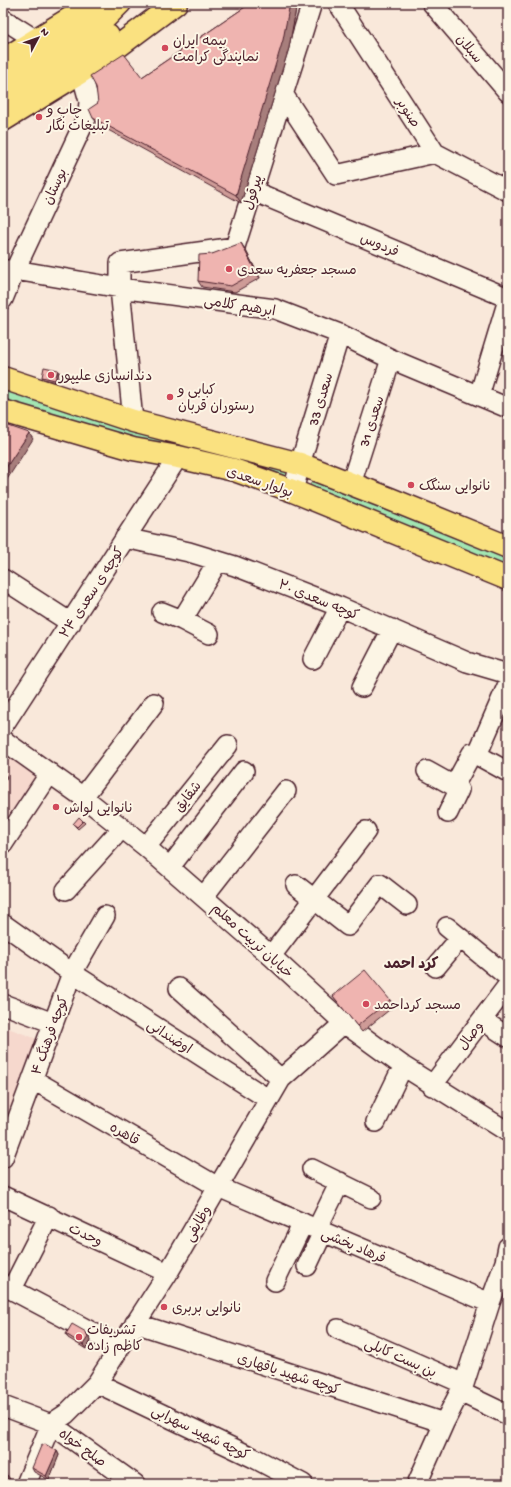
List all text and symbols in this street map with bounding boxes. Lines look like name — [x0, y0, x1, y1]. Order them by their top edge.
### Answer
north arrow — [18, 18, 58, 58]
text: N — [37, 26, 51, 39]
street label: سبلان — [451, 32, 485, 68]
place label: بیمه ایران نمایندگی کرامت — [173, 34, 259, 67]
marker: بیمه ایران نمایندگی کرامت — [160, 43, 170, 53]
street label: صنوبر — [390, 94, 423, 132]
place label: چاپ و تبلیغات نگار — [46, 103, 110, 136]
marker: چاپ و تبلیغات نگار — [34, 112, 44, 122]
street label: بوستان — [40, 166, 72, 208]
street label: پیرقول — [241, 173, 268, 212]
street label: فردوس — [357, 231, 401, 262]
place label: مسجد جعفریه سعدی — [237, 263, 357, 280]
marker: مسجد جعفریه سعدی — [224, 264, 234, 274]
street label: ابرهیم کلامی — [203, 293, 277, 322]
place label: دندانسازی علیپور — [58, 369, 152, 386]
marker: دندانسازی علیپور — [46, 370, 56, 380]
street label: سعدی 33 — [306, 371, 338, 429]
place label: کبابی و رستوران قربان — [177, 383, 255, 416]
marker: کبابی و رستوران قربان — [165, 392, 175, 402]
street label: سعدی 31 — [357, 394, 390, 450]
street label: بولوار سعدی — [224, 464, 295, 503]
place label: نانوایی سنگک — [419, 477, 491, 496]
marker: نانوایی سنگک — [406, 480, 416, 490]
street label: کوچه ی سعدی ۲۴ — [57, 544, 129, 642]
street label: کوچه سعدی ۲۰ — [275, 577, 361, 625]
street label: شقایق — [172, 779, 206, 816]
place label: نانوایی لواش — [64, 801, 133, 818]
marker: نانوایی لواش — [51, 802, 61, 812]
street label: خیابان تربیت معلم — [207, 901, 296, 983]
district label: کرد احمد — [384, 956, 439, 974]
street label: کوچه فرهنگ ۴ — [27, 993, 74, 1078]
place label: مسجد کرداحمد — [374, 998, 461, 1015]
marker: مسجد کرداحمد — [361, 999, 371, 1009]
street label: اوضندانی — [143, 1017, 194, 1059]
street label: وصال — [455, 1018, 489, 1055]
street label: قاهره — [106, 1120, 142, 1150]
street label: وظایفی — [182, 1203, 216, 1245]
street label: وحدت — [65, 1221, 105, 1251]
street label: فرهاد بخشی — [318, 1226, 388, 1268]
place label: نانوایی بربری — [172, 1301, 242, 1318]
marker: نانوایی بربری — [159, 1302, 169, 1312]
place label: تشریفات کاظم زاده — [87, 1323, 142, 1356]
marker: تشریفات کاظم زاده — [74, 1332, 84, 1342]
street label: بن بست کابلی — [361, 1336, 439, 1383]
street label: کوچه شهید یاقهاری — [235, 1351, 342, 1400]
street label: کوچه شهید سهرابی — [148, 1403, 252, 1465]
street label: صلح خواه — [54, 1426, 109, 1472]

